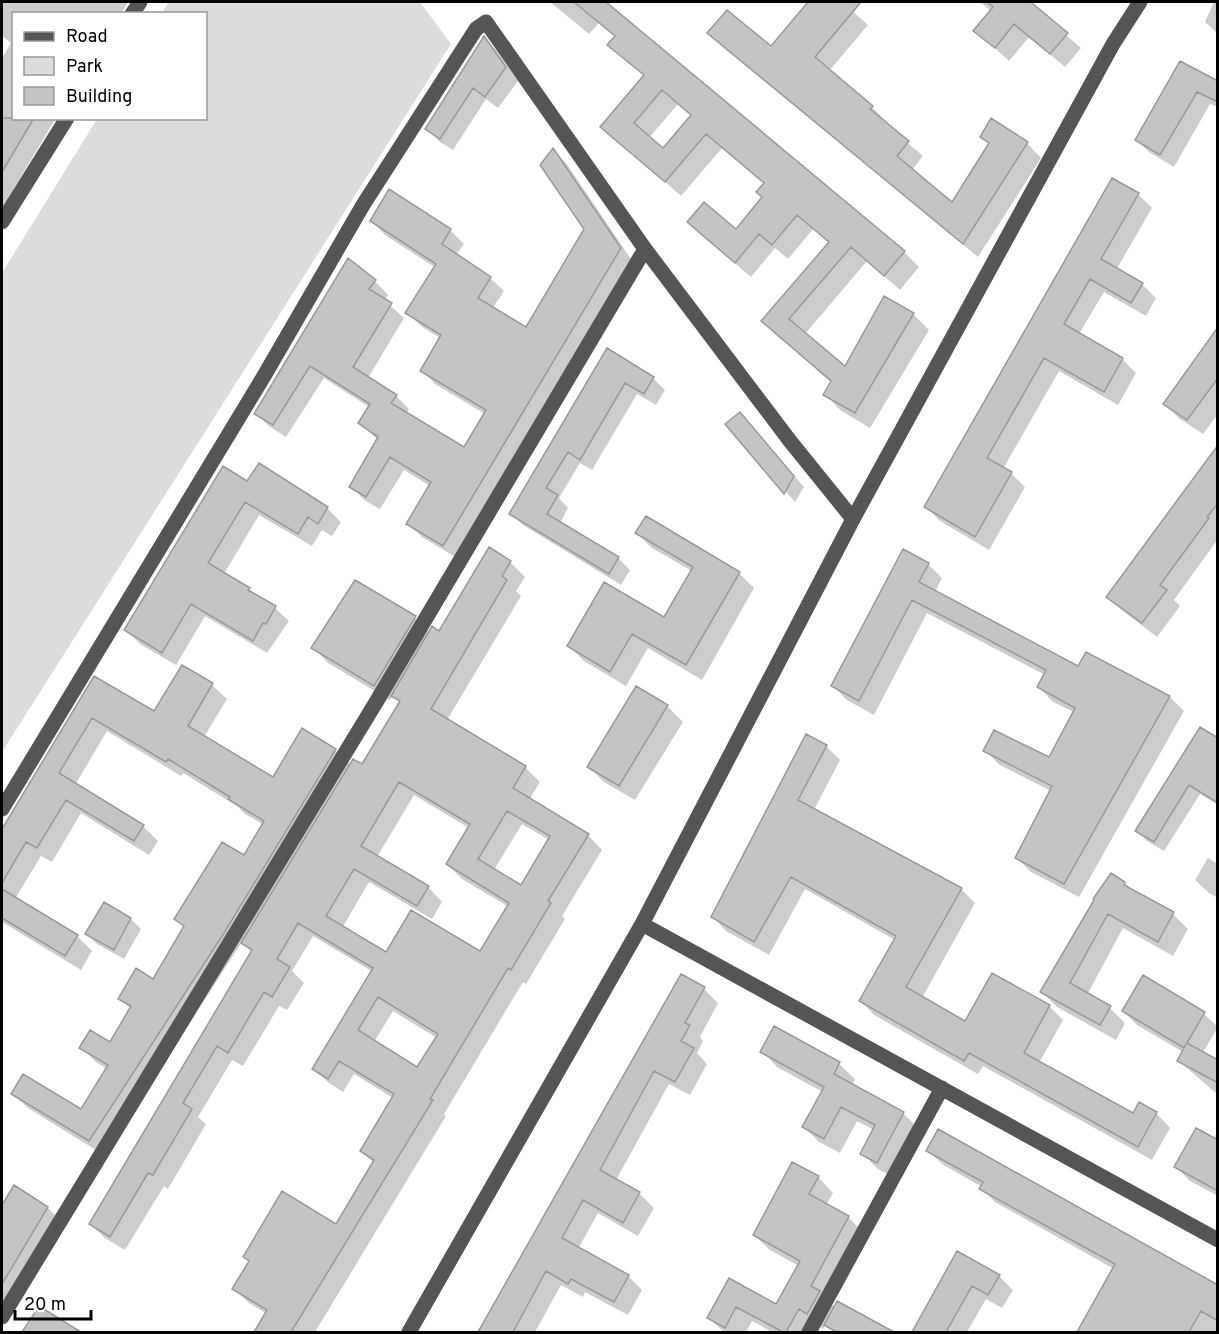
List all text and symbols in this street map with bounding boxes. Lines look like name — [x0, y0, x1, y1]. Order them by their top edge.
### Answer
legend — [12, 12, 207, 120]
text: Road — [66, 26, 108, 49]
text: Park — [66, 56, 103, 79]
text: Building — [66, 86, 132, 109]
scale bar — [15, 1283, 92, 1321]
text: 20 m — [24, 1294, 66, 1317]

